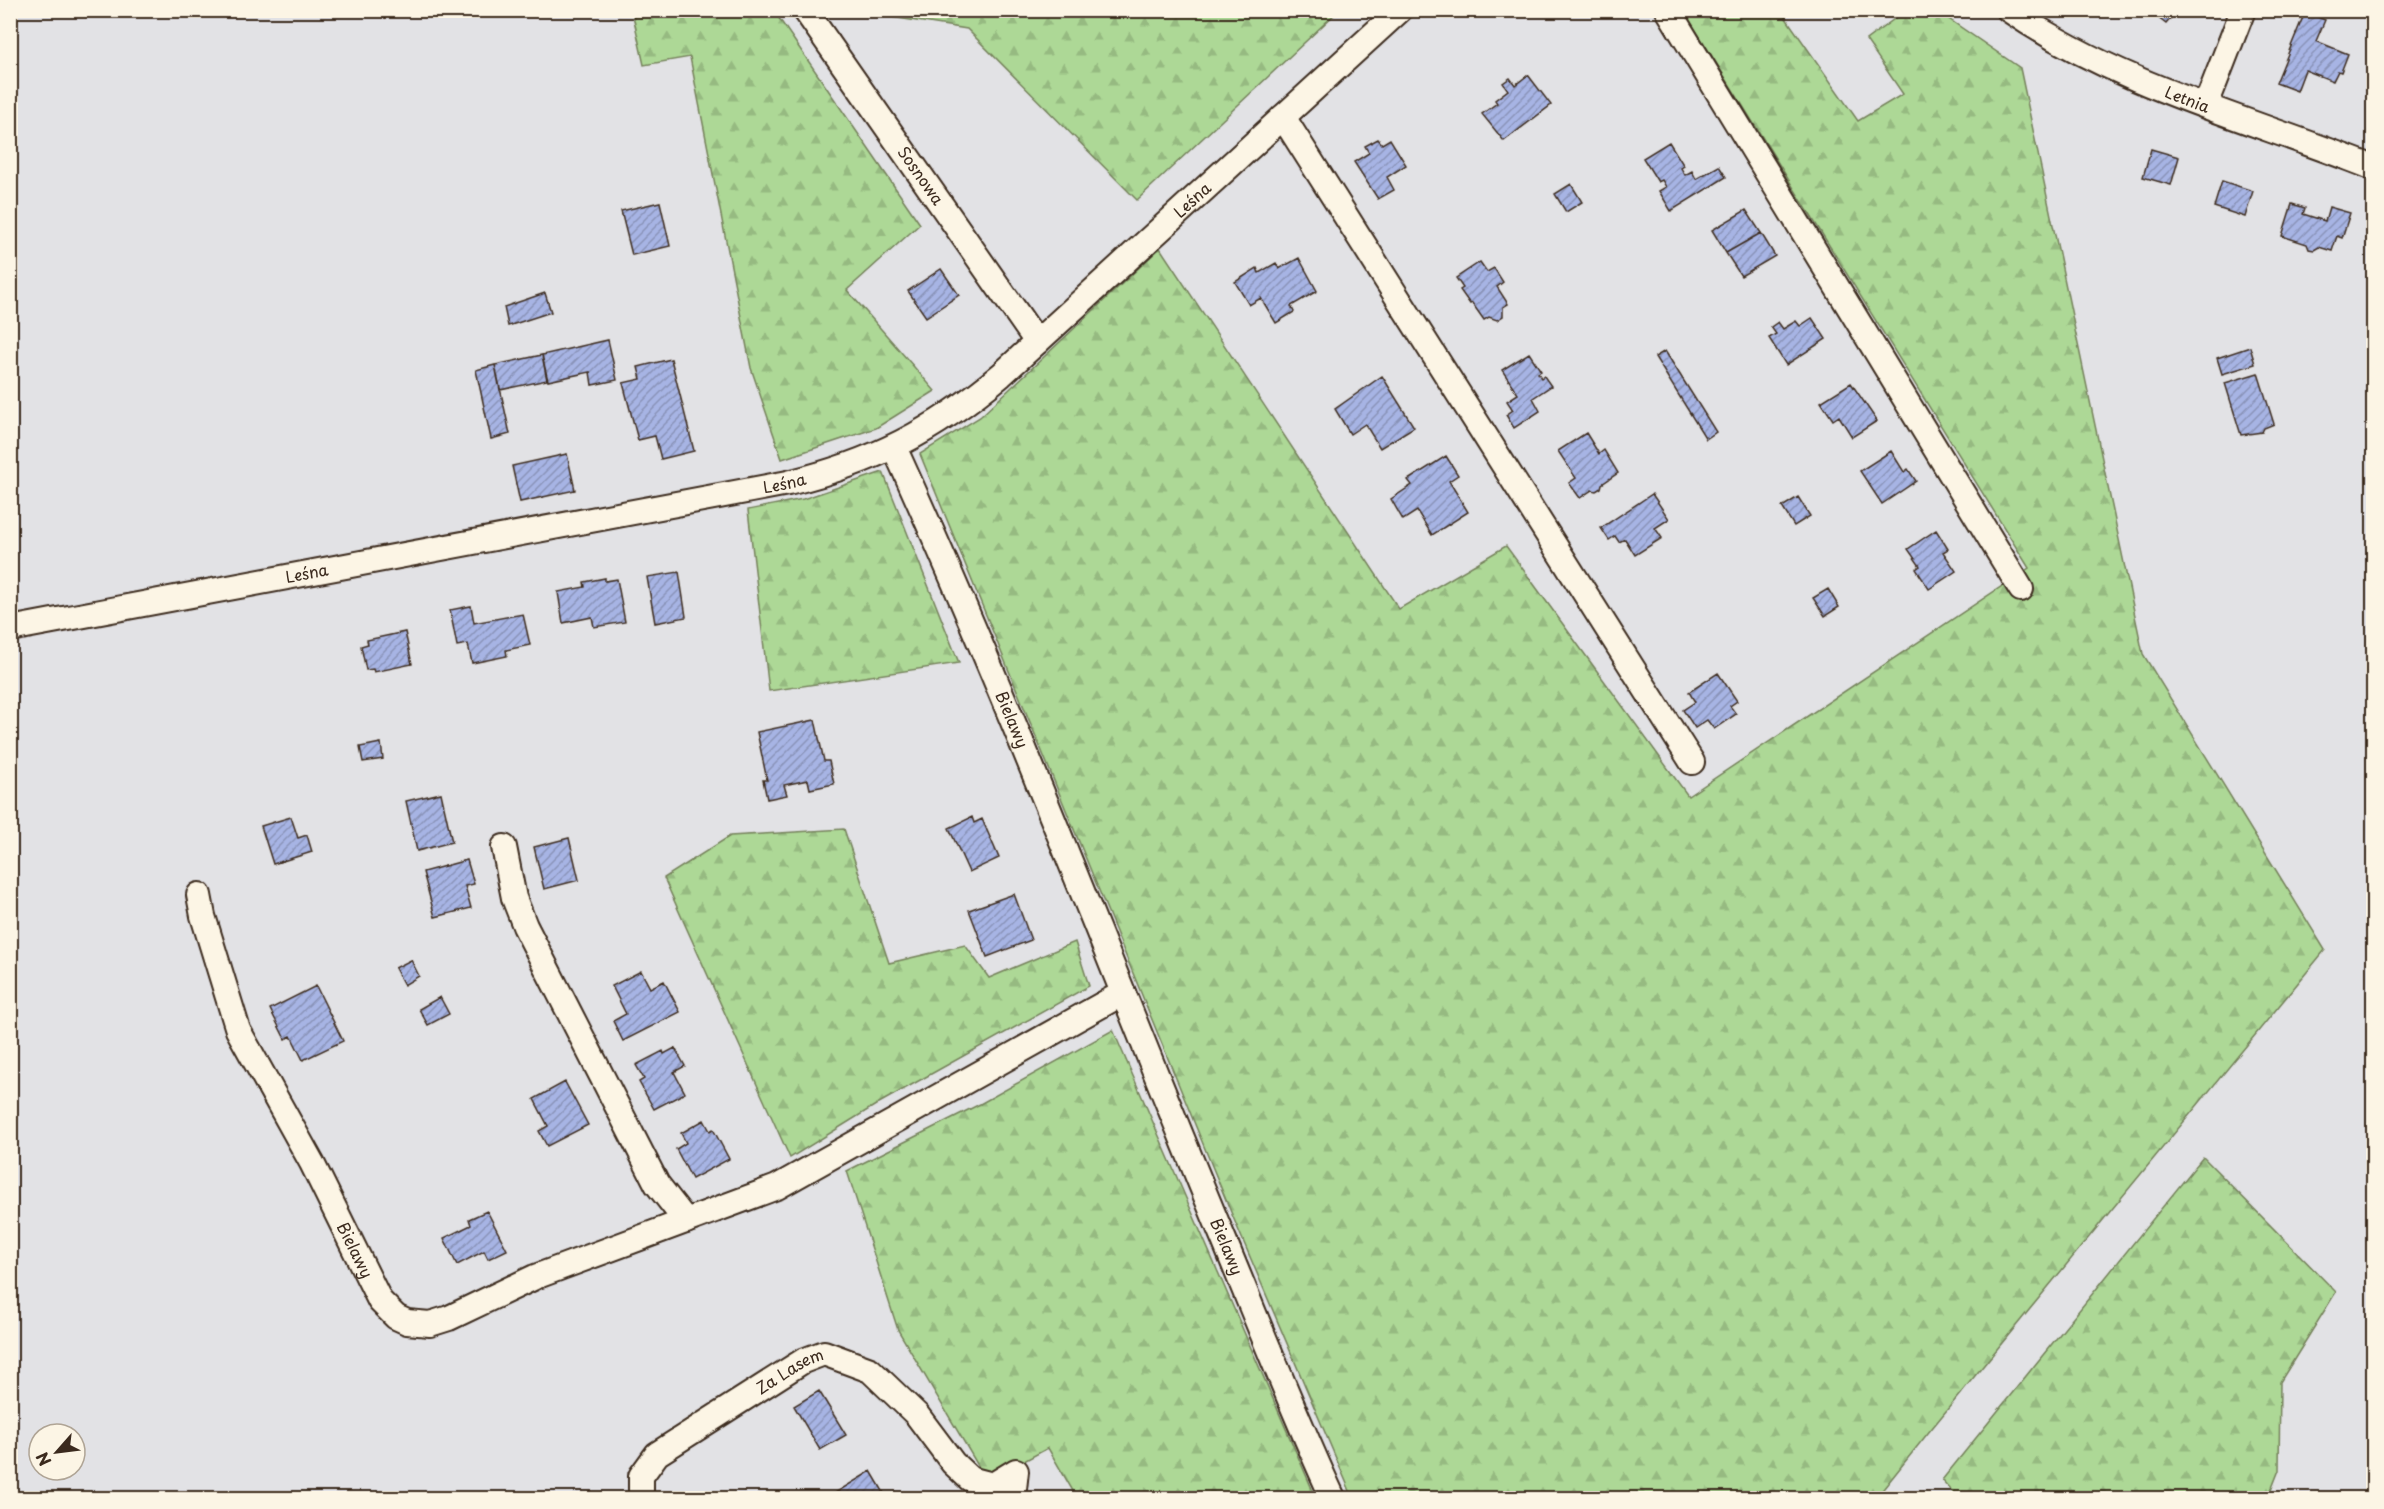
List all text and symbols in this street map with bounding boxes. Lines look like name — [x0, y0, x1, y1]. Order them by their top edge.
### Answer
street label: Letnia — [2162, 79, 2214, 118]
street label: Sosnowa — [893, 141, 951, 209]
street label: Leśna — [1168, 176, 1216, 223]
street label: Leśna — [761, 466, 809, 498]
street label: Leśna — [283, 557, 330, 588]
street label: Bielawy — [990, 687, 1035, 751]
street label: Bielawy — [1205, 1214, 1250, 1278]
street label: Bielawy — [332, 1218, 380, 1282]
street label: Za Lasem — [751, 1341, 827, 1399]
north arrow — [27, 1422, 87, 1482]
text: N — [29, 1448, 56, 1471]

